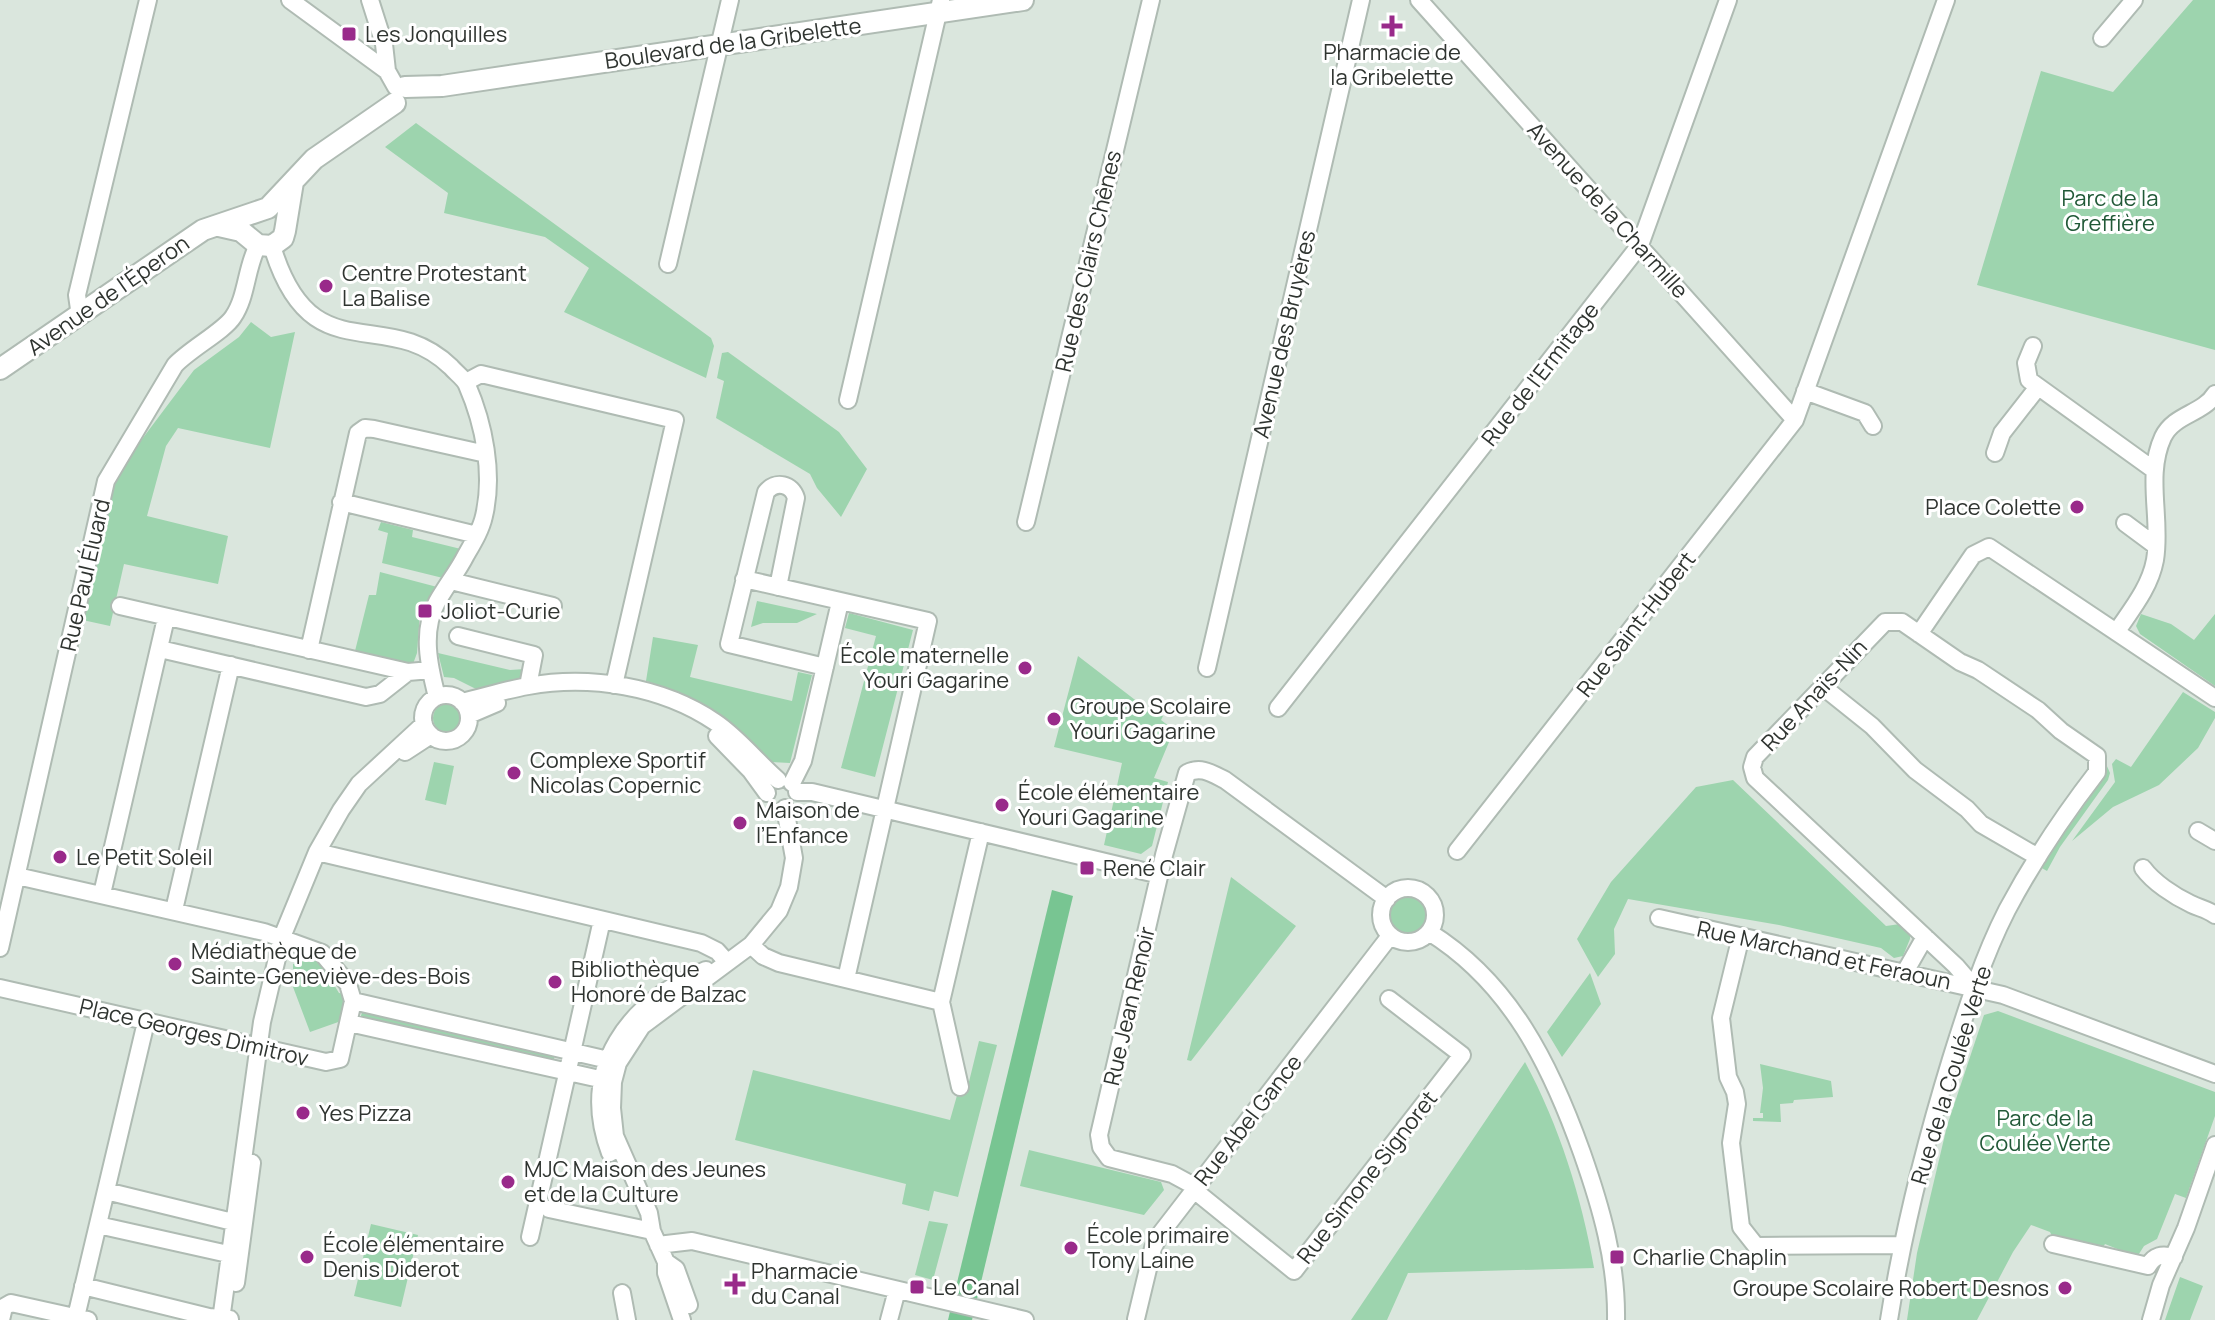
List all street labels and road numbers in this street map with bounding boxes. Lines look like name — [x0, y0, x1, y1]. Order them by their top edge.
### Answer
street label: Boulevard de la Gribelette — [603, 10, 863, 76]
street label: Avenue de la Charmille — [1521, 115, 1695, 305]
street label: Rue des Clairs Chênes — [1048, 147, 1128, 375]
street label: Avenue des Bruyères — [1245, 227, 1323, 441]
street label: Avenue de l'Éperon — [21, 228, 195, 362]
street label: Rue de l'Ermitage — [1474, 296, 1606, 452]
street label: Rue Paul Éluard — [53, 496, 117, 654]
street label: Rue Saint-Hubert — [1570, 545, 1702, 703]
street label: Rue Anaïs-Nin — [1754, 633, 1874, 757]
street label: Rue Marchand et Feraoun — [1694, 913, 1954, 997]
street label: Rue Jean Renoir — [1096, 924, 1162, 1088]
street label: Rue de la Coulée Verte — [1903, 962, 1999, 1188]
street label: Place Georges Dimitrov — [76, 991, 312, 1073]
street label: Rue Abel Gance — [1187, 1048, 1309, 1192]
street label: Rue Simone Signoret — [1290, 1084, 1444, 1270]

